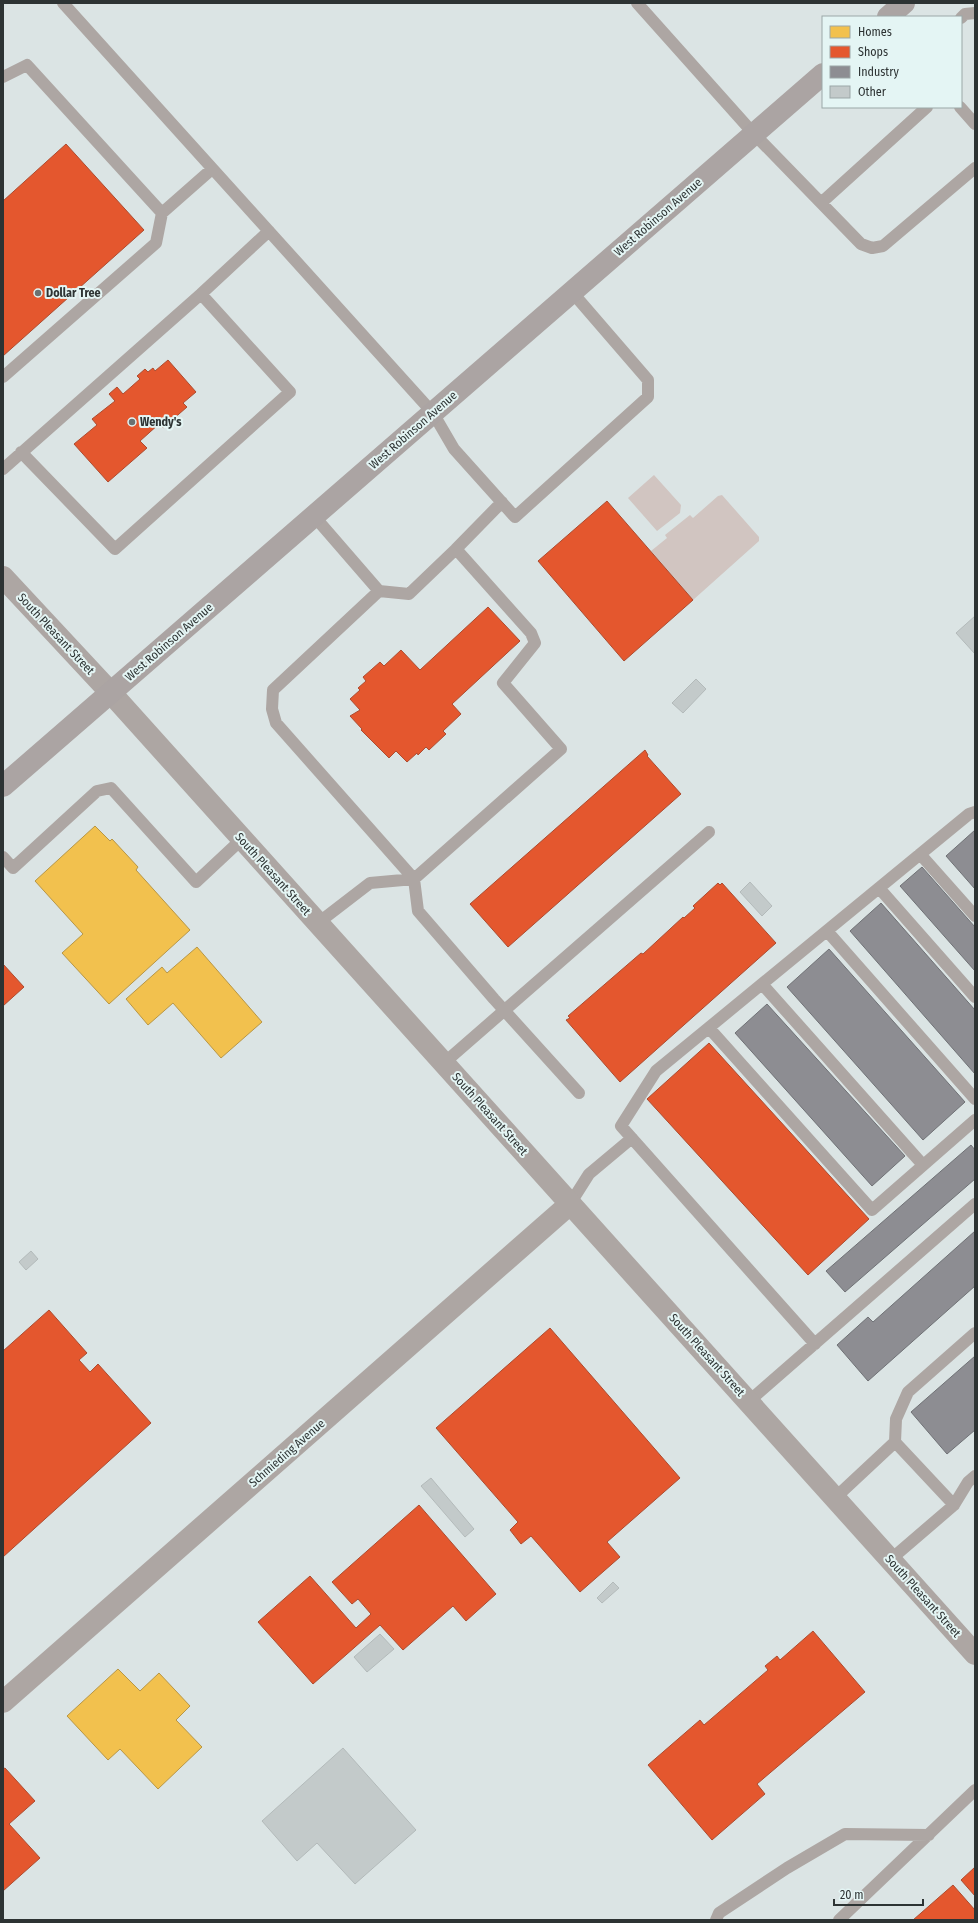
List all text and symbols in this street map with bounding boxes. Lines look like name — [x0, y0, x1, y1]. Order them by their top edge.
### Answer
legend — [822, 16, 962, 108]
text: Homes — [858, 25, 892, 39]
text: Shops — [858, 45, 888, 59]
text: Industry — [858, 65, 899, 79]
text: Other — [858, 85, 887, 99]
street label: West Robinson Avenue — [611, 175, 705, 259]
place label: Dollar Tree — [46, 286, 101, 300]
marker: Dollar Tree — [33, 288, 43, 298]
street label: West Robinson Avenue — [366, 388, 460, 472]
place label: Wendy's — [140, 415, 182, 429]
marker: Wendy's — [127, 417, 137, 427]
street label: South Pleasant Street — [15, 590, 97, 678]
street label: West Robinson Avenue — [122, 600, 216, 684]
street label: South Pleasant Street — [232, 830, 314, 918]
street label: South Pleasant Street — [449, 1070, 531, 1158]
street label: South Pleasant Street — [666, 1311, 748, 1399]
street label: Schmieding Avenue — [246, 1416, 328, 1490]
street label: South Pleasant Street — [882, 1552, 964, 1640]
scale bar — [834, 1881, 923, 1907]
text: 20 m — [840, 1888, 864, 1902]

